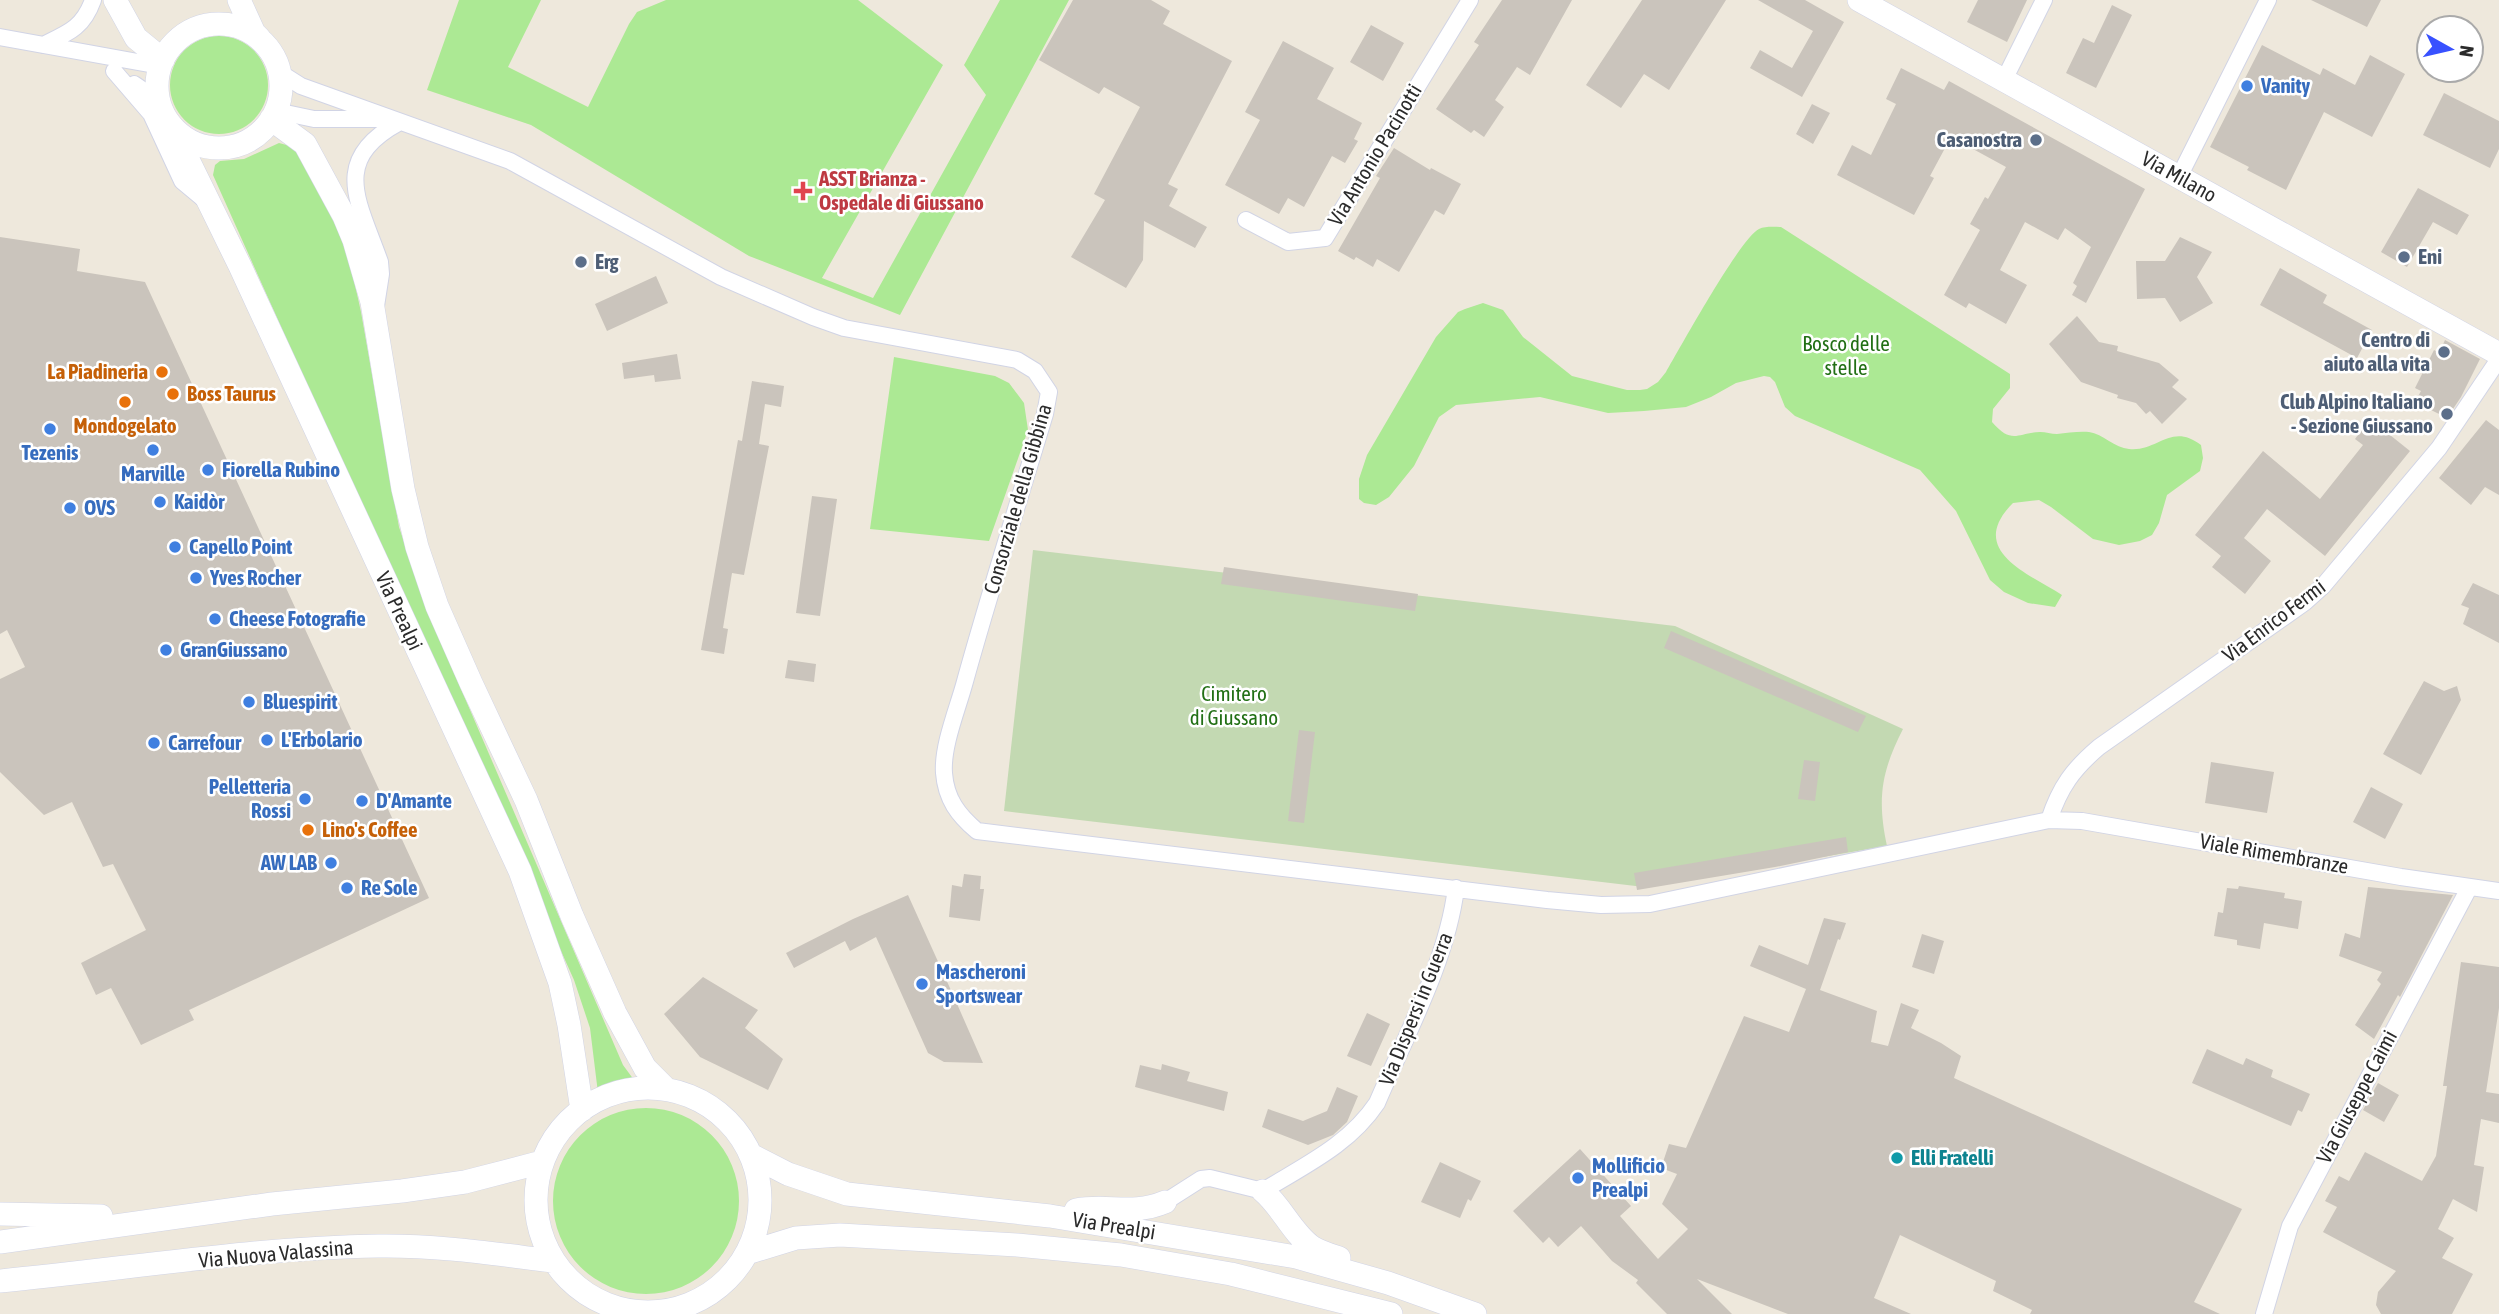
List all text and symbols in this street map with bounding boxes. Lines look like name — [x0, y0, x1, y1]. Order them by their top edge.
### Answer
north arrow — [2415, 14, 2485, 84]
text: N — [2455, 44, 2479, 58]
place label: Vanity — [2260, 73, 2310, 97]
marker: Vanity — [2239, 78, 2255, 94]
street label: Via Antonio Pacinotti — [1322, 79, 1426, 230]
place label: Casanostra — [1937, 127, 2022, 151]
marker: Casanostra — [2028, 132, 2044, 148]
street label: Via Milano — [2138, 146, 2221, 207]
place label: ASST Brianza - Ospedale di Giussano — [818, 166, 984, 214]
marker: ASST Brianza - Ospedale di Giussano — [793, 181, 813, 201]
place label: Eni — [2418, 244, 2442, 268]
place label: Erg — [595, 249, 620, 273]
marker: Eni — [2396, 249, 2412, 265]
marker: Erg — [573, 254, 589, 270]
place label: Centro di aiuto alla vita — [2324, 327, 2430, 375]
park label: Bosco delle stelle — [1802, 331, 1890, 379]
marker: Centro di aiuto alla vita — [2436, 344, 2452, 360]
place label: La Piadineria — [47, 359, 148, 383]
marker: La Piadineria — [154, 364, 170, 380]
place label: Boss Taurus — [187, 381, 277, 405]
marker: Boss Taurus — [165, 386, 181, 402]
place label: Club Alpino Italiano - Sezione Giussano — [2280, 389, 2433, 437]
marker: Mondogelato — [117, 394, 133, 410]
street label: Consorziale della Gibbina — [978, 401, 1056, 597]
marker: Club Alpino Italiano - Sezione Giussano — [2439, 406, 2455, 422]
place label: Mondogelato — [73, 413, 177, 437]
marker: Tezenis — [42, 421, 58, 437]
place label: Tezenis — [22, 440, 79, 464]
marker: Marville — [145, 442, 161, 458]
place label: Fiorella Rubino — [222, 457, 340, 481]
place label: Marville — [121, 461, 185, 485]
marker: Fiorella Rubino — [200, 462, 216, 478]
place label: Kaidòr — [174, 489, 225, 513]
marker: Kaidòr — [152, 494, 168, 510]
place label: OVS — [84, 495, 115, 519]
marker: OVS — [62, 500, 78, 516]
place label: Capello Point — [189, 534, 292, 558]
marker: Capello Point — [167, 539, 183, 555]
place label: Yves Rocher — [209, 565, 302, 589]
street label: Via Prealpi — [371, 567, 429, 654]
marker: Yves Rocher — [188, 570, 204, 586]
street label: Via Enrico Fermi — [2217, 574, 2329, 667]
place label: Cheese Fotografie — [229, 606, 366, 630]
marker: Cheese Fotografie — [207, 611, 223, 627]
place label: GranGiussano — [180, 637, 288, 661]
marker: GranGiussano — [158, 642, 174, 658]
park label: Cimitero di Giussano — [1190, 681, 1278, 729]
place label: Bluespirit — [263, 689, 337, 713]
marker: Bluespirit — [241, 694, 257, 710]
place label: L'Erbolario — [281, 727, 363, 751]
place label: Carrefour — [168, 730, 242, 754]
marker: L'Erbolario — [259, 732, 275, 748]
marker: Carrefour — [146, 735, 162, 751]
place label: Pelletteria Rossi — [209, 774, 291, 822]
place label: D'Amante — [376, 788, 452, 812]
marker: Pelletteria Rossi — [297, 791, 313, 807]
marker: D'Amante — [354, 793, 370, 809]
place label: Lino's Coffee — [322, 817, 418, 841]
marker: Lino's Coffee — [300, 822, 316, 838]
street label: Viale Rimembranze — [2198, 828, 2350, 878]
place label: AW LAB — [260, 850, 317, 874]
marker: AW LAB — [323, 855, 339, 871]
place label: Re Sole — [361, 875, 418, 899]
marker: Re Sole — [339, 880, 355, 896]
street label: Via Dispersi in Guerra — [1373, 929, 1457, 1089]
place label: Mascheroni Sportswear — [936, 959, 1026, 1007]
marker: Mascheroni Sportswear — [914, 976, 930, 992]
street label: Via Giuseppe Caimi — [2311, 1026, 2401, 1167]
place label: Elli Fratelli — [1911, 1145, 1994, 1169]
marker: Elli Fratelli — [1889, 1150, 1905, 1166]
place label: Mollificio Prealpi — [1592, 1153, 1665, 1201]
marker: Mollificio Prealpi — [1570, 1170, 1586, 1186]
street label: Via Prealpi — [1071, 1207, 1157, 1243]
street label: Via Nuova Valassina — [197, 1234, 354, 1272]

